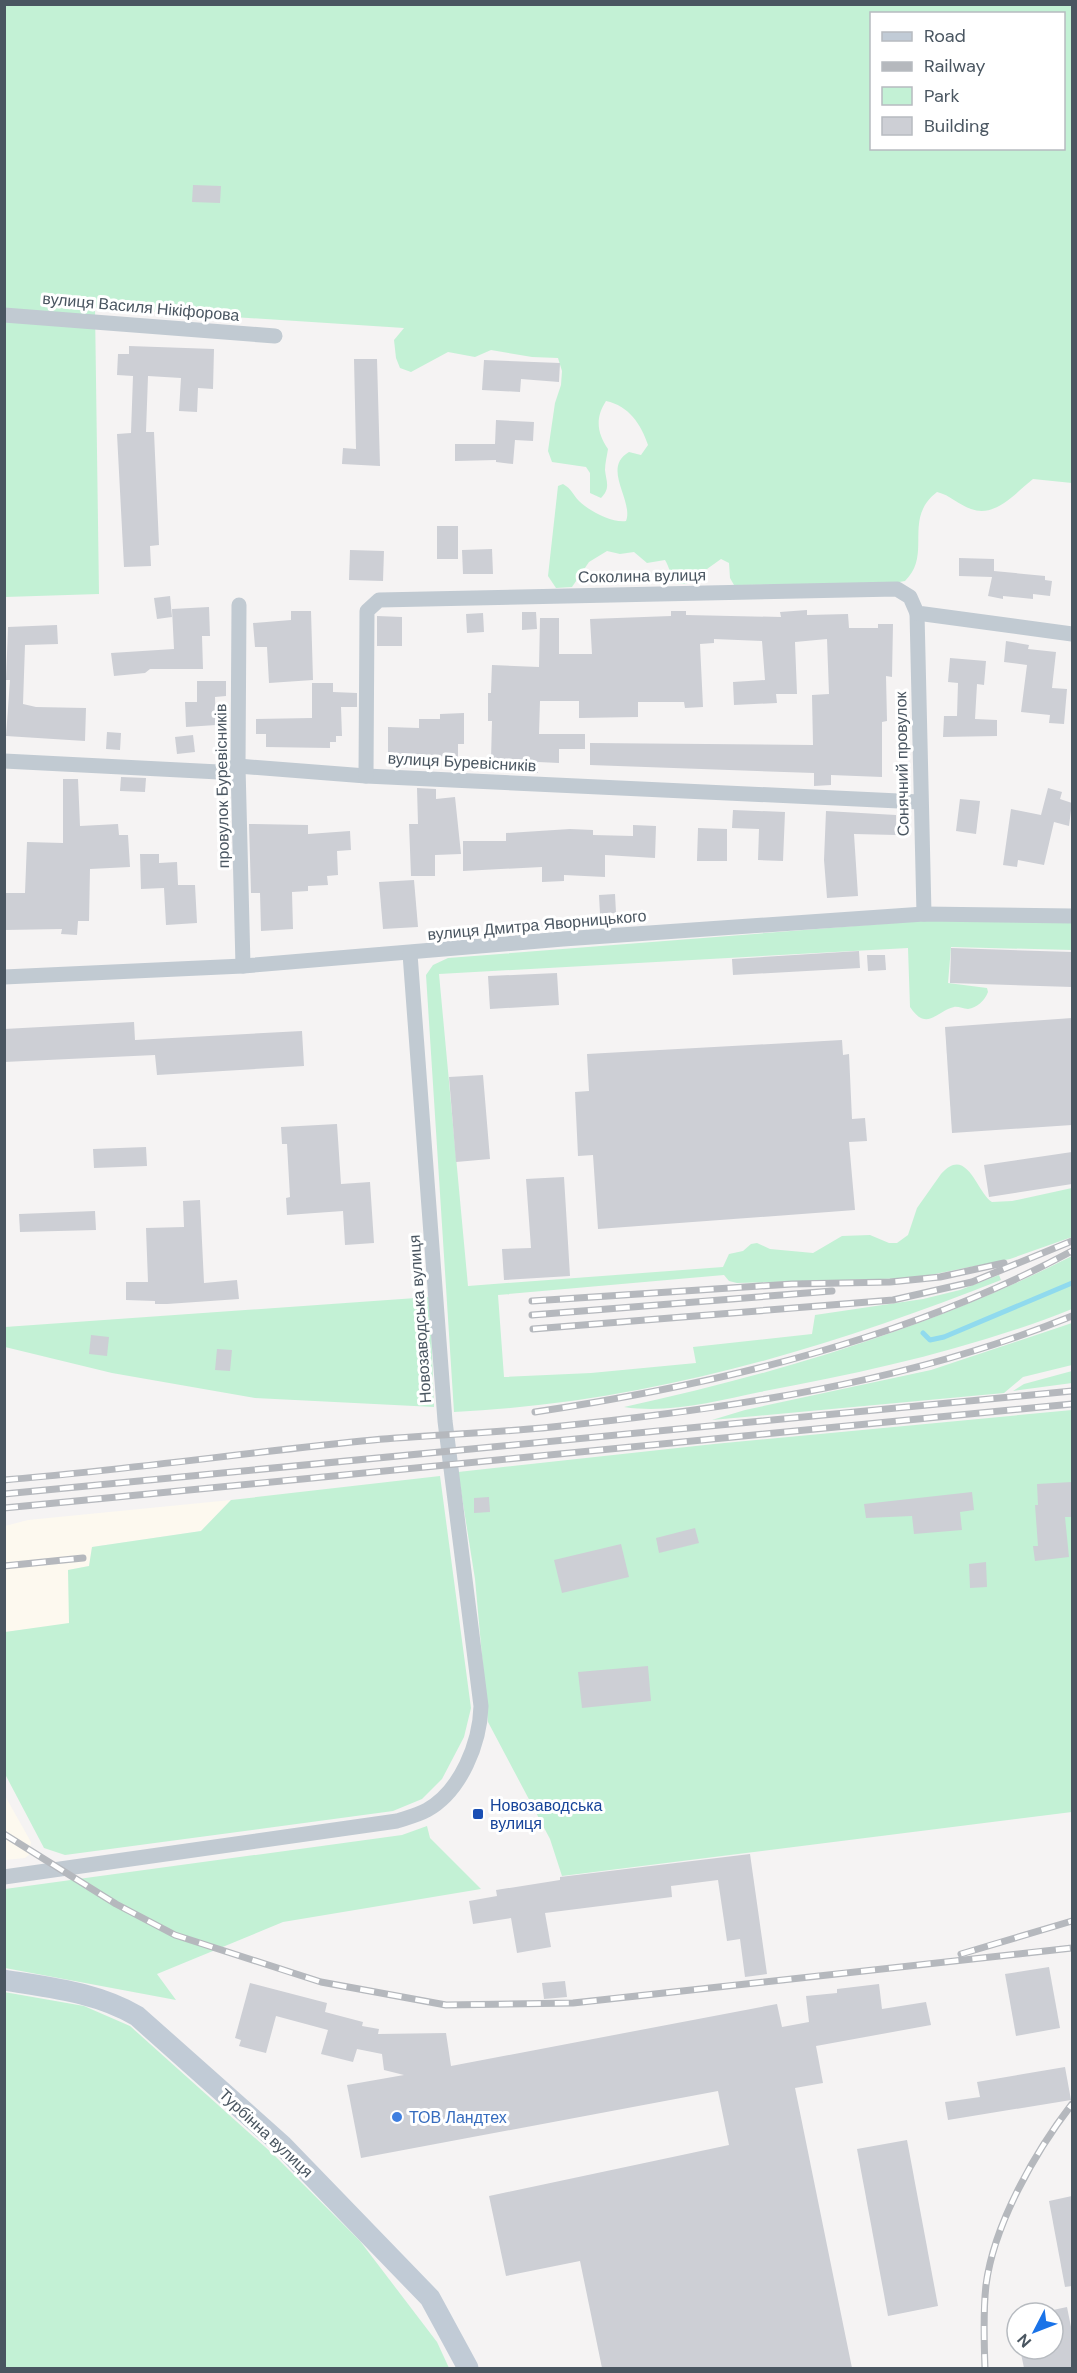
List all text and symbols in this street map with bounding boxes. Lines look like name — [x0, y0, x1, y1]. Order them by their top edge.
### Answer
legend — [870, 12, 1065, 150]
text: Road — [924, 24, 966, 48]
text: Railway — [924, 54, 986, 78]
text: Park — [924, 84, 960, 108]
text: Building — [924, 114, 989, 138]
street label: вулиця Василя Нікіфорова — [42, 288, 240, 326]
street label: Соколина вулиця — [578, 564, 706, 588]
street label: Сонячний провулок — [890, 690, 914, 837]
street label: провулок Буревісників — [210, 704, 234, 868]
street label: вулиця Буревісників — [387, 748, 537, 776]
street label: вулиця Дмитра Яворницького — [427, 905, 647, 945]
street label: Новозаводська вулиця — [404, 1234, 436, 1404]
place label: Новозаводська вулиця — [490, 1795, 603, 1834]
marker: Новозаводська вулиця — [471, 1807, 485, 1821]
street label: Турбінна вулиця — [215, 2084, 317, 2182]
place label: ТОВ Ландтех — [409, 2107, 507, 2128]
marker: ТОВ Ландтех — [390, 2110, 404, 2124]
north arrow — [1005, 2301, 1065, 2361]
text: N — [1013, 2329, 1036, 2352]

